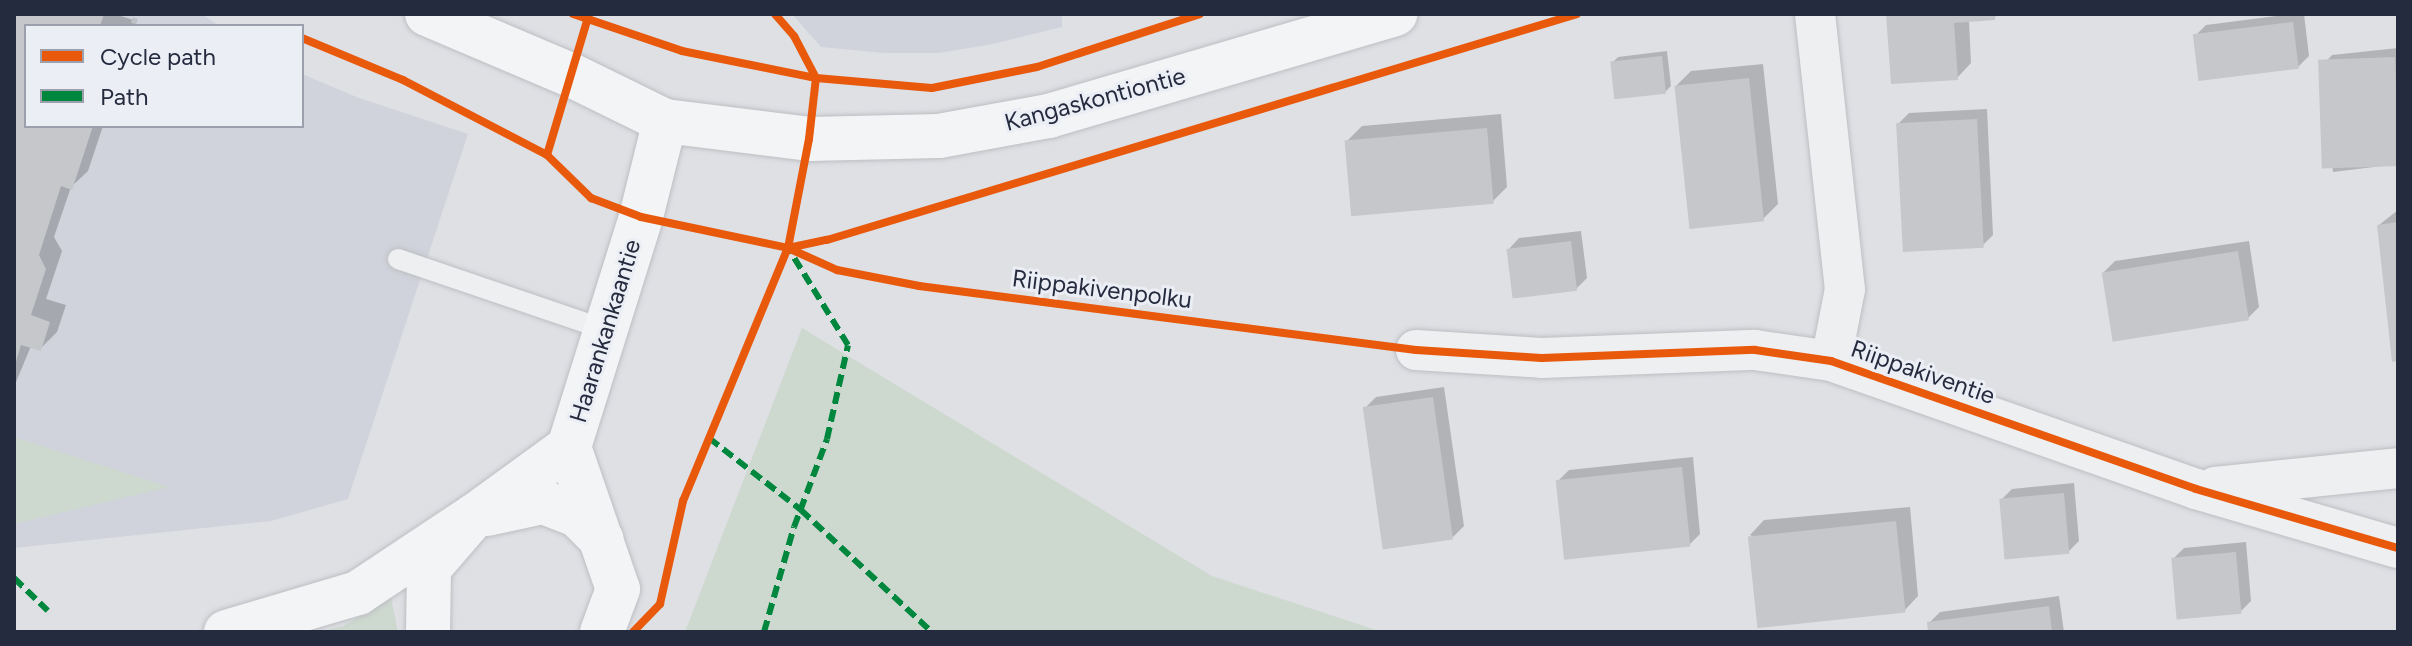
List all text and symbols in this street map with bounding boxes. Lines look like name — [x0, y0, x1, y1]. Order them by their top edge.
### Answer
legend — [24, 24, 304, 128]
text: Cycle path — [100, 42, 216, 71]
street label: Kangaskontiontie — [1001, 61, 1189, 137]
text: Path — [100, 82, 148, 111]
street label: Haarankankaantie — [563, 236, 647, 426]
street label: Riippakivenpolku — [1010, 264, 1194, 314]
street label: Riippakiventie — [1847, 334, 1999, 410]

